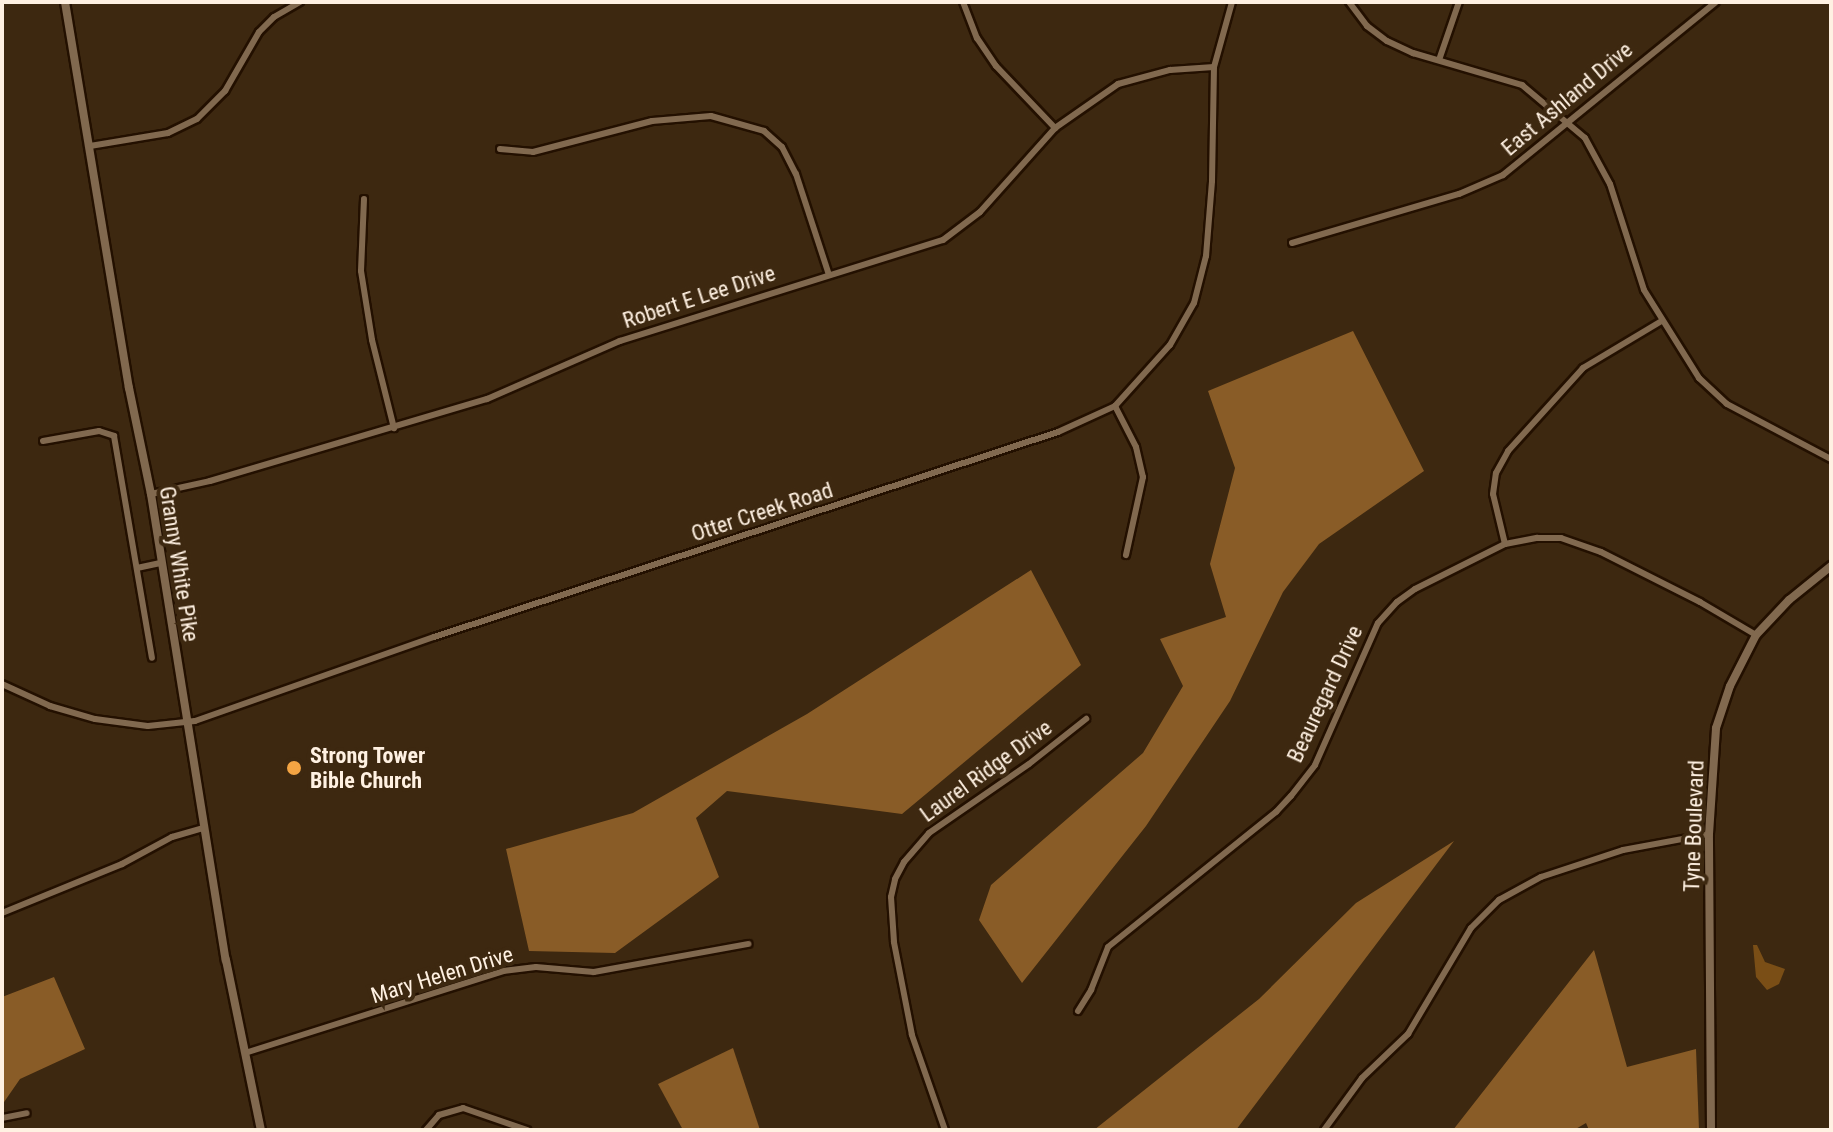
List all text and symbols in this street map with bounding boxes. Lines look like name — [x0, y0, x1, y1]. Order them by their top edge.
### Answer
street label: East Ashland Drive — [1496, 37, 1638, 161]
street label: Robert E Lee Drive — [619, 260, 779, 334]
street label: Otter Creek Road — [688, 477, 836, 547]
street label: Granny White Pike — [154, 484, 204, 644]
street label: Beauregard Drive — [1282, 621, 1368, 767]
street label: Laurel Ridge Drive — [915, 714, 1057, 828]
place label: Strong Tower Bible Church — [310, 742, 426, 794]
marker: Strong Tower Bible Church — [285, 759, 303, 777]
street label: Tyne Boulevard — [1679, 760, 1709, 892]
street label: Mary Helen Drive — [368, 941, 516, 1009]

